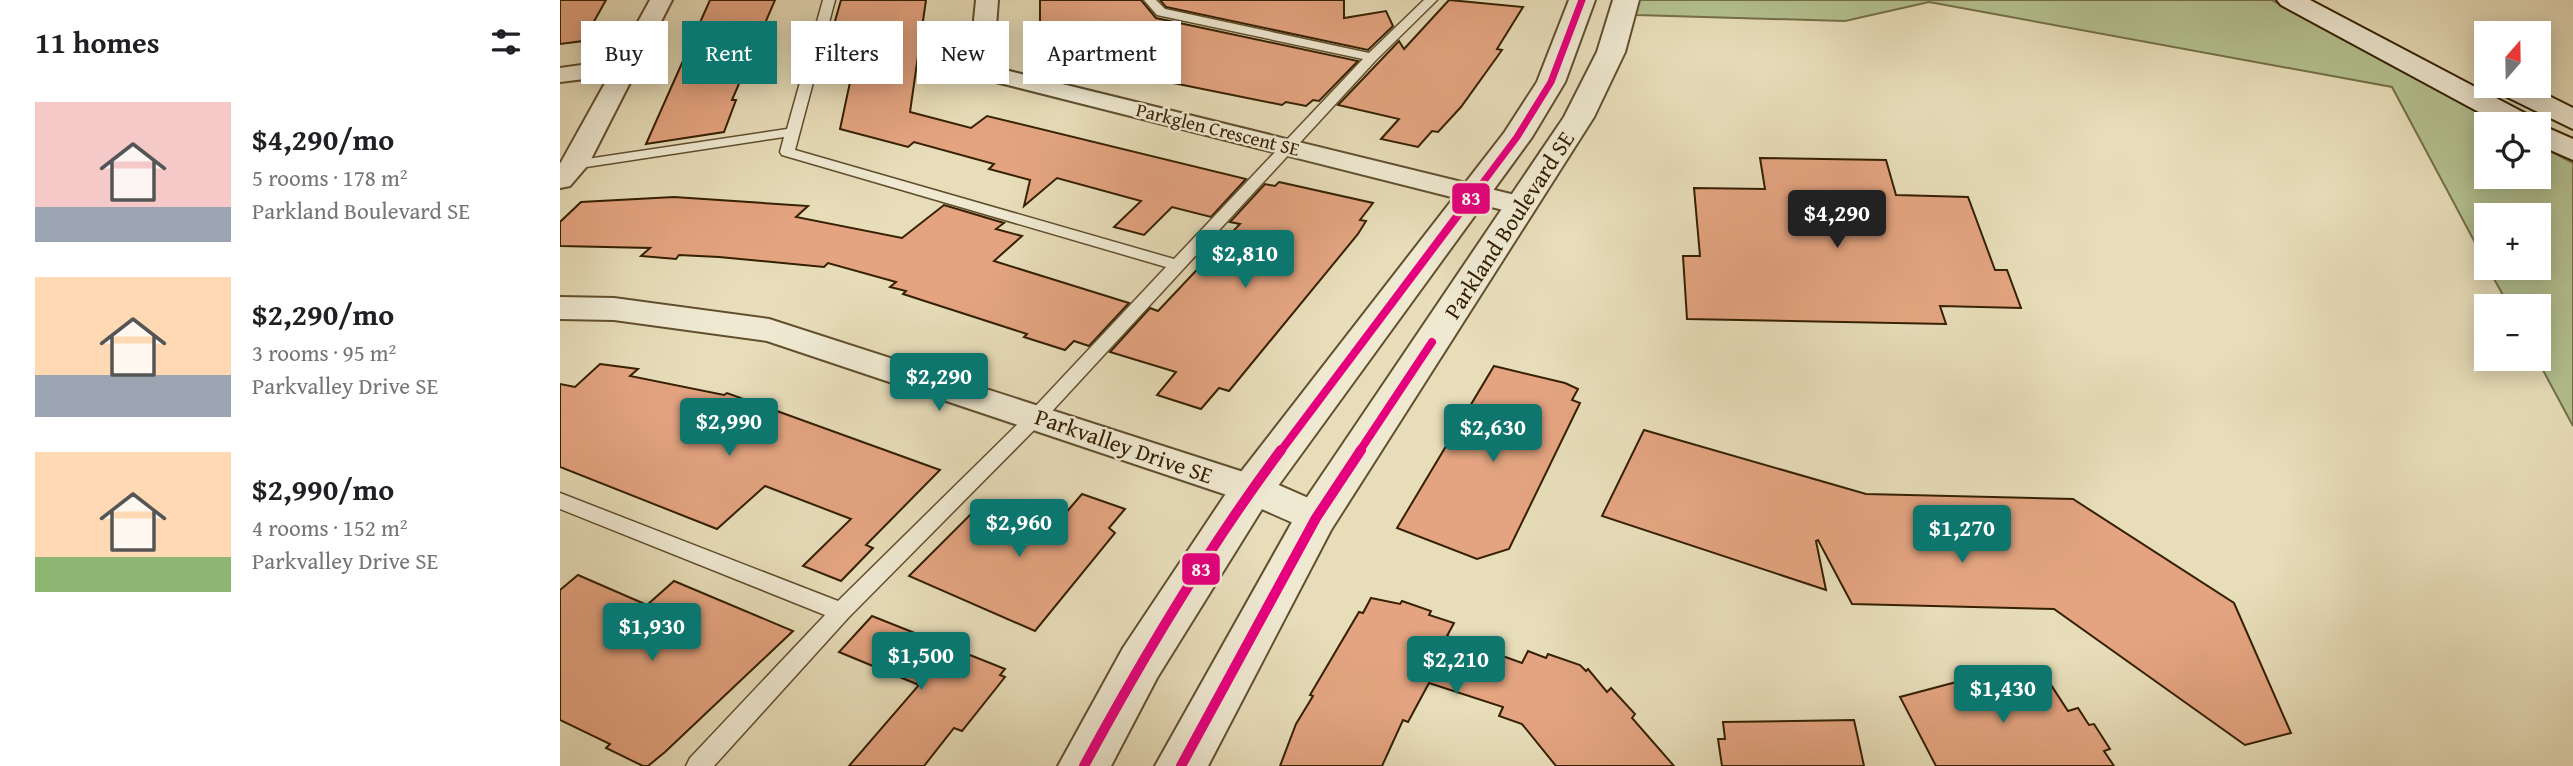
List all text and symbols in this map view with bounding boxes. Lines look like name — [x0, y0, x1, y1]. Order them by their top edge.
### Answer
text: 11 homes — [35, 20, 160, 64]
chip: Buy — [581, 21, 668, 84]
chip: Rent — [682, 21, 777, 84]
chip: Filters — [791, 21, 903, 84]
chip: New — [917, 21, 1009, 84]
chip: Apartment — [1023, 21, 1181, 84]
north arrow — [2474, 21, 2552, 98]
map controls — [2474, 21, 2551, 371]
icon: filters — [487, 23, 525, 61]
street label: Parkglen Crescent SE — [1133, 95, 1303, 163]
button: locate — [2474, 112, 2551, 189]
text: $4,290/mo — [252, 117, 394, 161]
street label: Parkland Boulevard SE — [1435, 124, 1582, 325]
icon: home — [91, 130, 175, 214]
text: 5 rooms · 178 m² — [252, 161, 407, 194]
line badge: 83 — [1451, 182, 1491, 215]
text: 83 — [1461, 184, 1481, 212]
pin: $4,290 — [1780, 190, 1894, 250]
text: Parkland Boulevard SE — [252, 194, 470, 227]
text: $4,290 — [1804, 196, 1870, 229]
button: + — [2474, 203, 2551, 280]
pin: $2,810 — [1188, 230, 1302, 290]
text: $2,810 — [1212, 236, 1278, 269]
text: $2,290/mo — [252, 292, 394, 336]
button: − — [2474, 294, 2551, 371]
icon: home — [91, 305, 175, 389]
text: 3 rooms · 95 m² — [252, 336, 396, 369]
pin: $2,290 — [882, 354, 996, 413]
text: $2,290 — [906, 359, 972, 392]
text: Parkvalley Drive SE — [252, 369, 438, 402]
pin: $2,990 — [672, 398, 786, 458]
street label: Parkvalley Drive SE — [1031, 400, 1217, 491]
text: $2,990 — [696, 404, 762, 437]
pin: $2,630 — [1436, 405, 1550, 464]
text: $2,630 — [1460, 410, 1526, 443]
text: $2,990/mo — [252, 467, 394, 511]
icon: home — [91, 480, 175, 564]
pin: $2,960 — [962, 500, 1076, 559]
text: $2,960 — [986, 505, 1052, 538]
pin: $1,270 — [1905, 505, 2019, 565]
text: 4 rooms · 152 m² — [252, 511, 407, 544]
text: $1,270 — [1929, 511, 1995, 544]
text: Parkvalley Drive SE — [252, 544, 438, 577]
line badge: 83 — [1181, 552, 1221, 586]
text: 83 — [1191, 555, 1211, 583]
pin: $1,930 — [595, 604, 709, 663]
text: $1,930 — [619, 609, 685, 642]
pin: $1,500 — [864, 632, 978, 692]
pin: $2,210 — [1399, 636, 1513, 696]
text: $1,500 — [888, 638, 954, 671]
text: $2,210 — [1423, 642, 1489, 675]
pin: $1,430 — [1946, 666, 2060, 725]
text: $1,430 — [1970, 671, 2036, 704]

